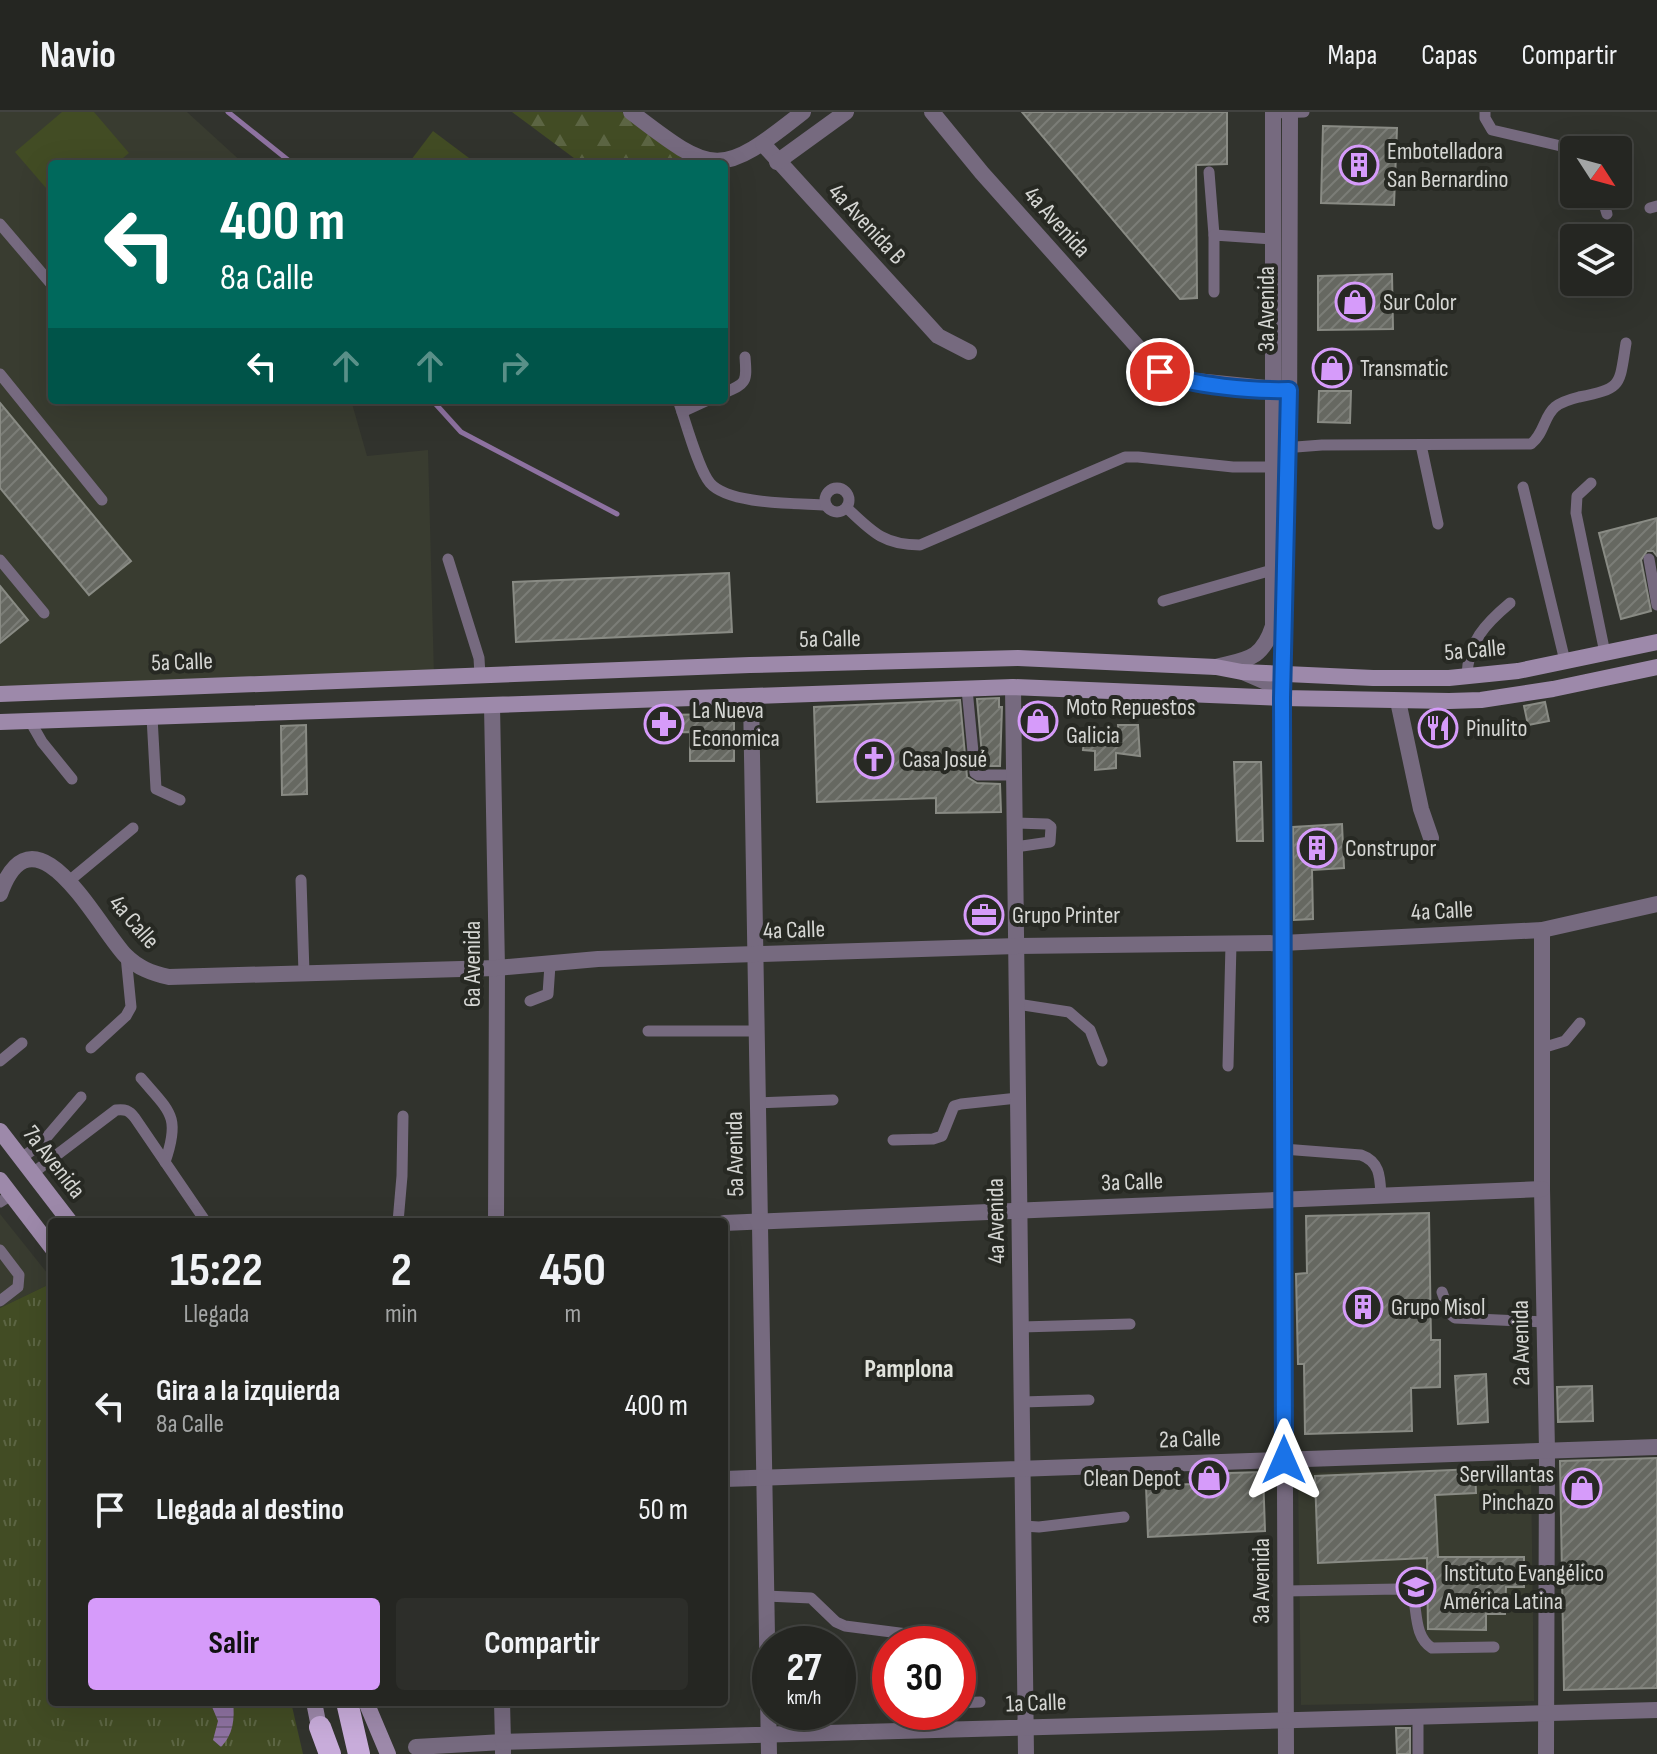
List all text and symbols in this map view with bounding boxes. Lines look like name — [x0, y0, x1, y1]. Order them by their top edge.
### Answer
text: Navio — [40, 33, 116, 78]
text: Mapa — [1328, 39, 1377, 72]
text: Capas — [1421, 39, 1478, 72]
text: Compartir — [1522, 39, 1617, 72]
north arrow — [1560, 136, 1632, 208]
map controls — [1560, 136, 1632, 296]
place label: Embotelladora San Bernardino — [1387, 137, 1509, 194]
building icon: Embotelladora San Bernardino — [1338, 144, 1380, 186]
street label: 4a Avenida B — [822, 177, 912, 271]
street label: 4a Avenida — [1018, 180, 1096, 264]
text: 400 m — [220, 189, 345, 256]
icon: left — [88, 192, 192, 296]
button: layers — [1560, 224, 1632, 296]
text: 8a Calle — [220, 257, 314, 300]
street label: 3a Avenida — [1252, 266, 1281, 352]
shop icon: Sur Color — [1334, 281, 1376, 323]
place label: Sur Color — [1383, 288, 1457, 317]
pin — [1126, 338, 1194, 406]
icon: left — [240, 344, 284, 388]
icon: ahead — [324, 344, 368, 388]
icon: ahead — [408, 344, 452, 388]
icon: right — [492, 344, 536, 388]
shop icon: Transmatic — [1311, 347, 1353, 389]
icon: arrive — [1138, 350, 1182, 394]
place label: Transmatic — [1360, 354, 1449, 383]
street label: 5a Calle — [799, 624, 861, 654]
street label: 5a Calle — [1443, 633, 1507, 667]
street label: 5a Calle — [151, 646, 213, 678]
place label: Moto Repuestos Galicia — [1066, 693, 1196, 750]
place label: La Nueva Economica — [692, 696, 780, 753]
shop icon: Moto Repuestos Galicia — [1017, 700, 1059, 742]
pharmacy icon: La Nueva Economica — [643, 703, 685, 745]
restaurant icon: Pinulito — [1417, 707, 1459, 749]
place label: Pinulito — [1466, 714, 1527, 743]
church icon: Casa Josué — [853, 738, 895, 780]
place label: Casa Josué — [902, 745, 987, 774]
building icon: Construpor — [1296, 827, 1338, 869]
place label: Construpor — [1345, 834, 1436, 863]
street label: 4a Calle — [103, 889, 165, 955]
office icon: Grupo Printer — [963, 894, 1005, 936]
street label: 4a Calle — [1410, 895, 1474, 927]
place label: Grupo Printer — [1012, 901, 1120, 930]
street label: 4a Calle — [762, 914, 826, 946]
street label: 6a Avenida — [458, 921, 487, 1007]
street label: 5a Avenida — [720, 1111, 750, 1197]
street label: 7a Avenida — [16, 1120, 92, 1204]
street label: 3a Calle — [1100, 1166, 1164, 1198]
street label: 4a Avenida — [981, 1178, 1011, 1264]
text: 15:22 — [170, 1242, 263, 1299]
text: 2 — [391, 1242, 412, 1299]
text: 450 — [540, 1242, 606, 1299]
building icon: Grupo Misol — [1342, 1286, 1384, 1328]
place label: Grupo Misol — [1391, 1293, 1485, 1322]
text: Llegada — [184, 1299, 249, 1330]
text: min — [385, 1299, 418, 1330]
text: m — [564, 1299, 581, 1330]
street label: 2a Avenida — [1506, 1300, 1536, 1386]
district label: Pamplona — [864, 1354, 954, 1385]
text: Gira a la izquierda — [156, 1373, 340, 1409]
icon: left — [88, 1384, 132, 1428]
text: 400 m — [625, 1388, 688, 1424]
text: 8a Calle — [156, 1409, 224, 1440]
position arrow — [1242, 1418, 1326, 1502]
street label: 2a Calle — [1159, 1423, 1221, 1455]
shop icon: Clean Depot — [1188, 1457, 1230, 1499]
place label: Servillantas Pinchazo — [1460, 1460, 1554, 1517]
place label: Clean Depot — [1083, 1464, 1181, 1493]
shop icon: Servillantas Pinchazo — [1561, 1467, 1603, 1509]
icon: arrive — [88, 1488, 132, 1532]
text: Llegada al destino — [156, 1492, 344, 1528]
text: 50 m — [639, 1492, 688, 1528]
street label: 3a Avenida — [1247, 1538, 1276, 1624]
place label: Instituto Evangélico América Latina — [1443, 1559, 1604, 1616]
school or university icon: Instituto Evangélico América Latina — [1395, 1566, 1437, 1608]
button: Salir — [88, 1598, 380, 1690]
button: Compartir — [396, 1598, 688, 1690]
speed limit sign: 30 — [872, 1626, 976, 1730]
text: 27 — [787, 1644, 821, 1692]
text: km/h — [787, 1686, 821, 1710]
street label: 1a Calle — [1005, 1687, 1067, 1719]

